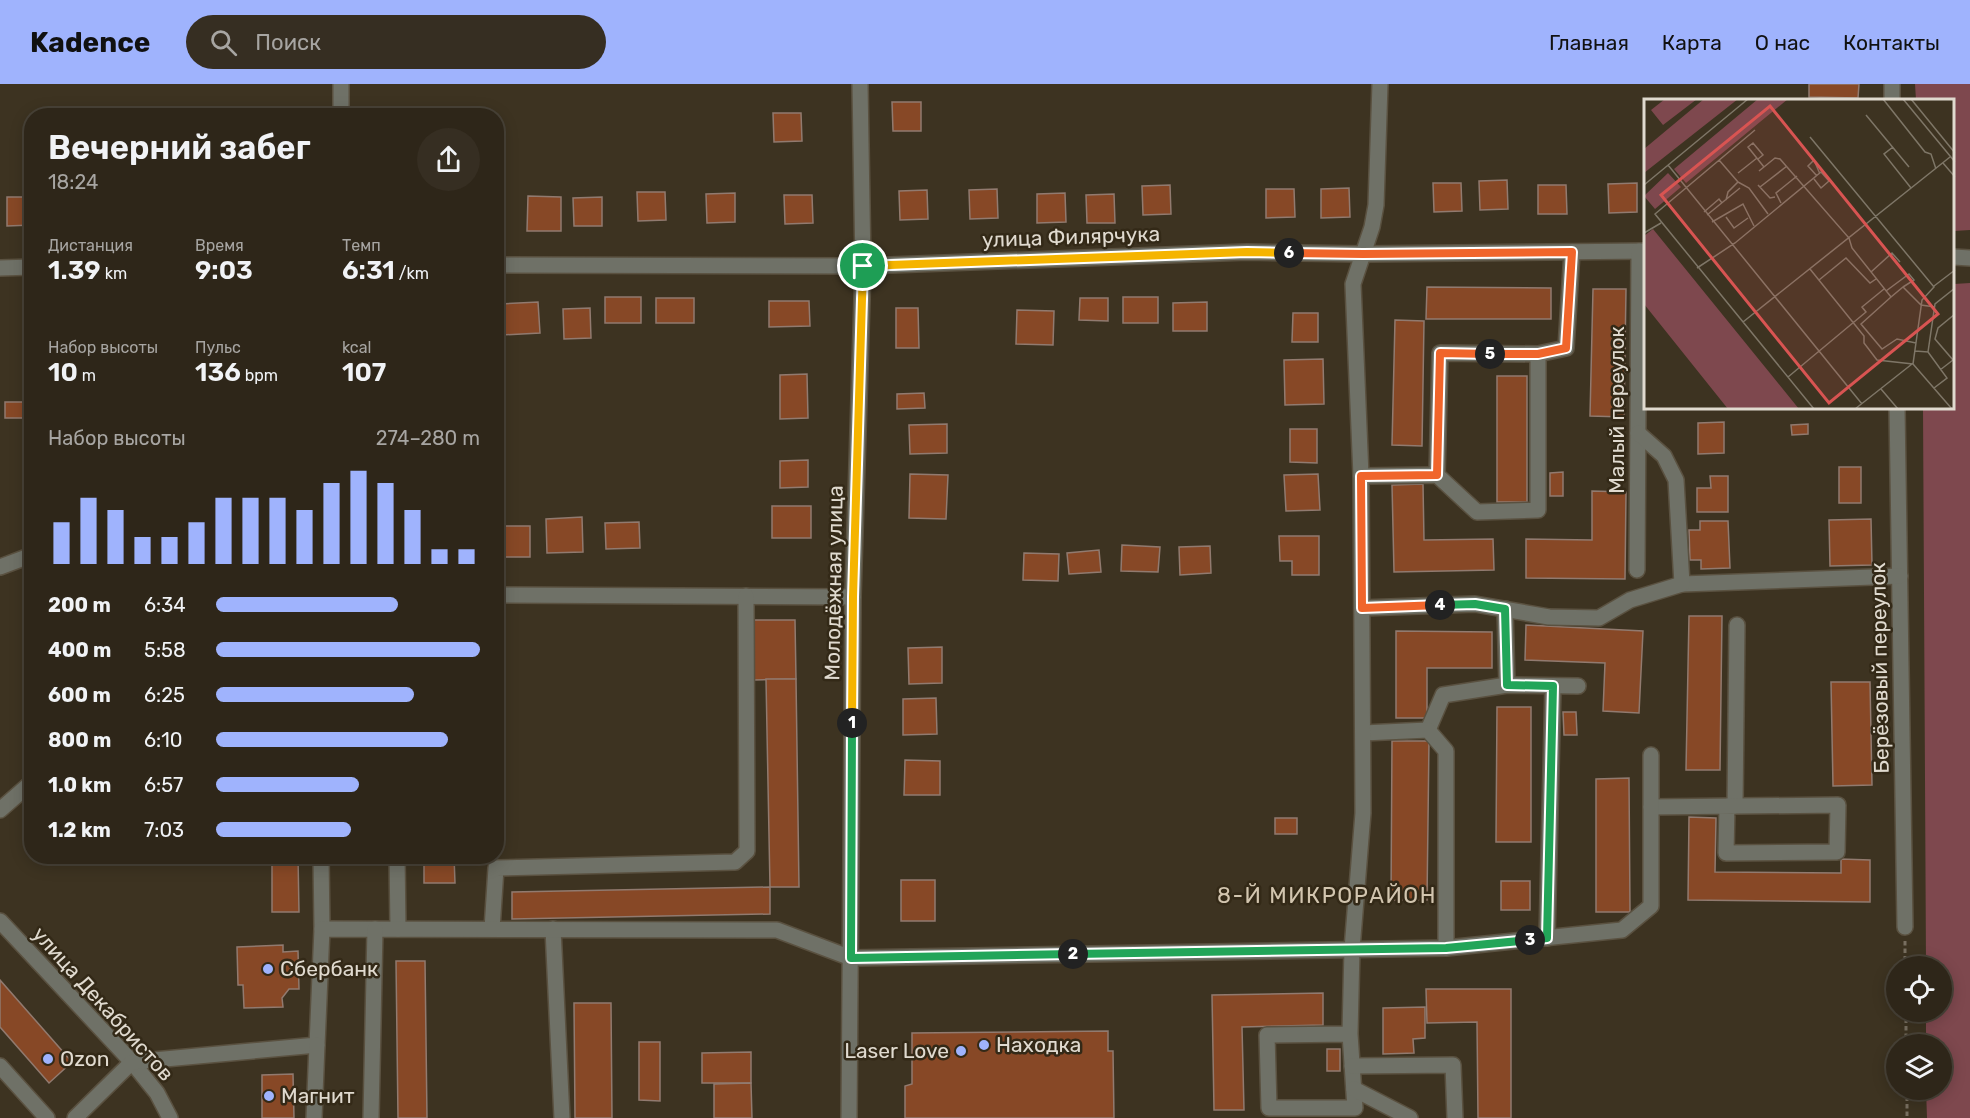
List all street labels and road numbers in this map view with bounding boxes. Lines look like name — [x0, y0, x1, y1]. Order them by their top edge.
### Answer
street label: улица Филярчука — [981, 221, 1161, 252]
street label: Малый переулок — [1604, 326, 1629, 494]
street label: Молодёжная улица — [819, 485, 848, 681]
street label: Берёзовый переулок — [1865, 562, 1894, 774]
street label: улица Декабристов — [28, 921, 179, 1086]

